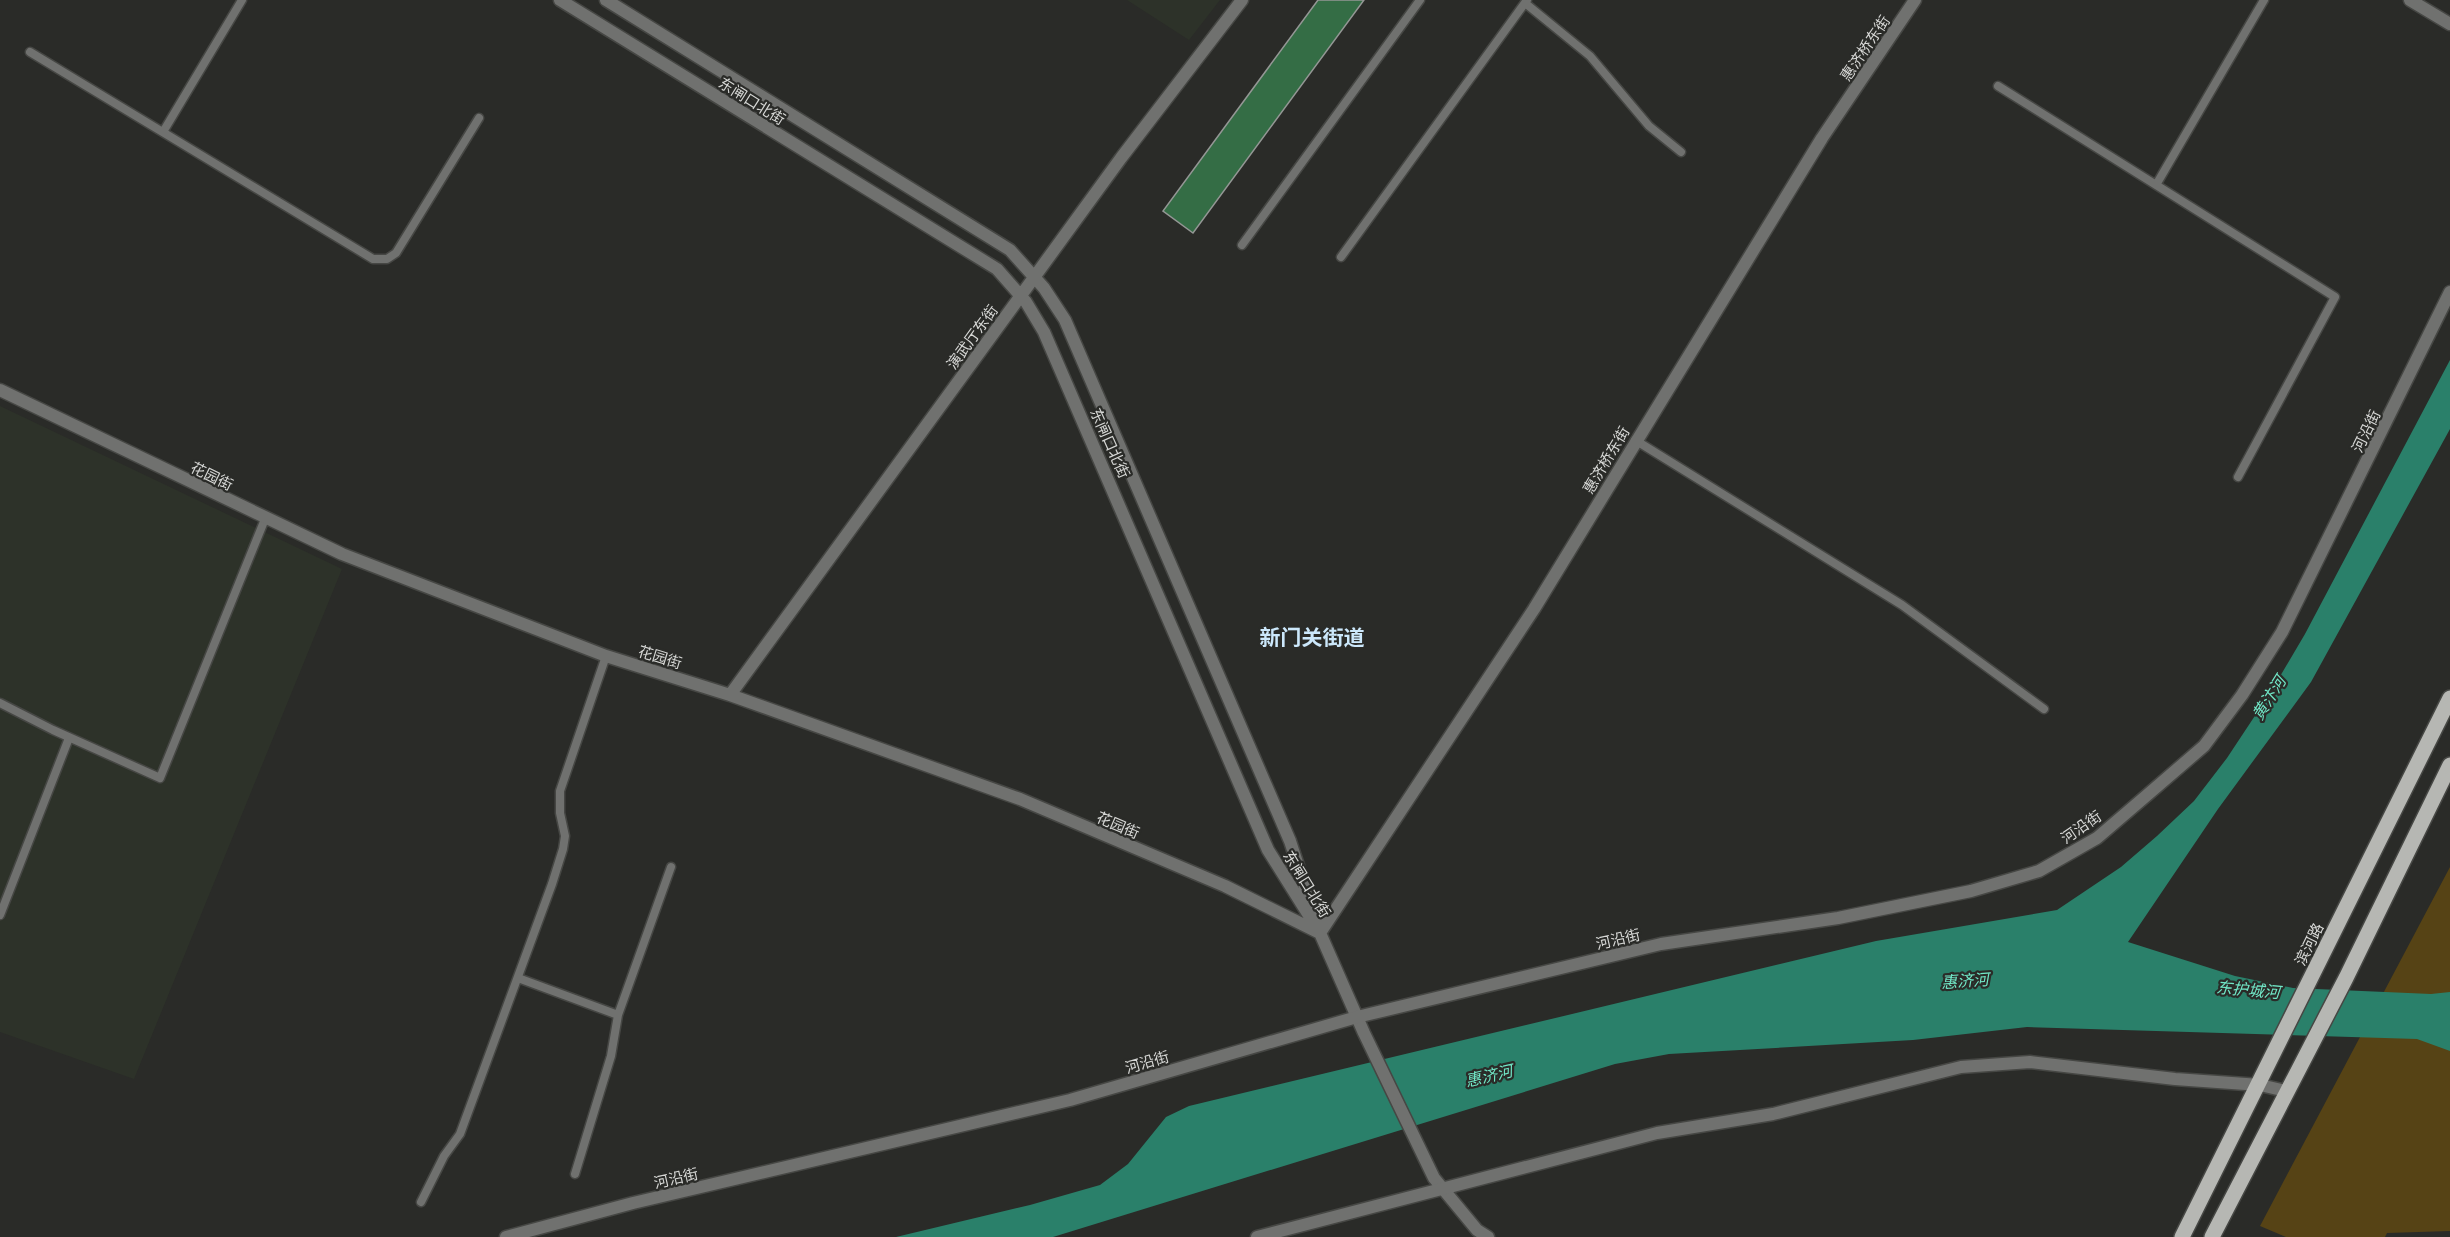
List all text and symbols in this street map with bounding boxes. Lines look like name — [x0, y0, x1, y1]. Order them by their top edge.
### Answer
street label: 惠济桥东街 — [1835, 11, 1895, 85]
street label: 东闸口北街 — [715, 72, 789, 130]
street label: 演武厅东街 — [941, 300, 1003, 374]
street label: 东闸口北街 — [1085, 404, 1135, 482]
street label: 河沿街 — [2347, 406, 2385, 456]
street label: 惠济桥东街 — [1578, 422, 1634, 498]
street label: 花园街 — [187, 457, 237, 495]
district label: 新门关街道 — [1260, 623, 1365, 652]
street label: 花园街 — [635, 640, 685, 674]
water label: 黄汴河 — [2247, 669, 2293, 724]
street label: 河沿街 — [2056, 806, 2106, 848]
street label: 花园街 — [1093, 807, 1143, 843]
street label: 东闸口北街 — [1278, 847, 1336, 921]
street label: 滨河路 — [2290, 919, 2328, 969]
street label: 河沿街 — [1594, 924, 1642, 954]
water label: 惠济河 — [1940, 968, 1993, 994]
water label: 东护城河 — [2215, 976, 2284, 1005]
street label: 河沿街 — [1122, 1046, 1172, 1078]
water label: 惠济河 — [1463, 1059, 1518, 1093]
street label: 河沿街 — [652, 1163, 700, 1193]

